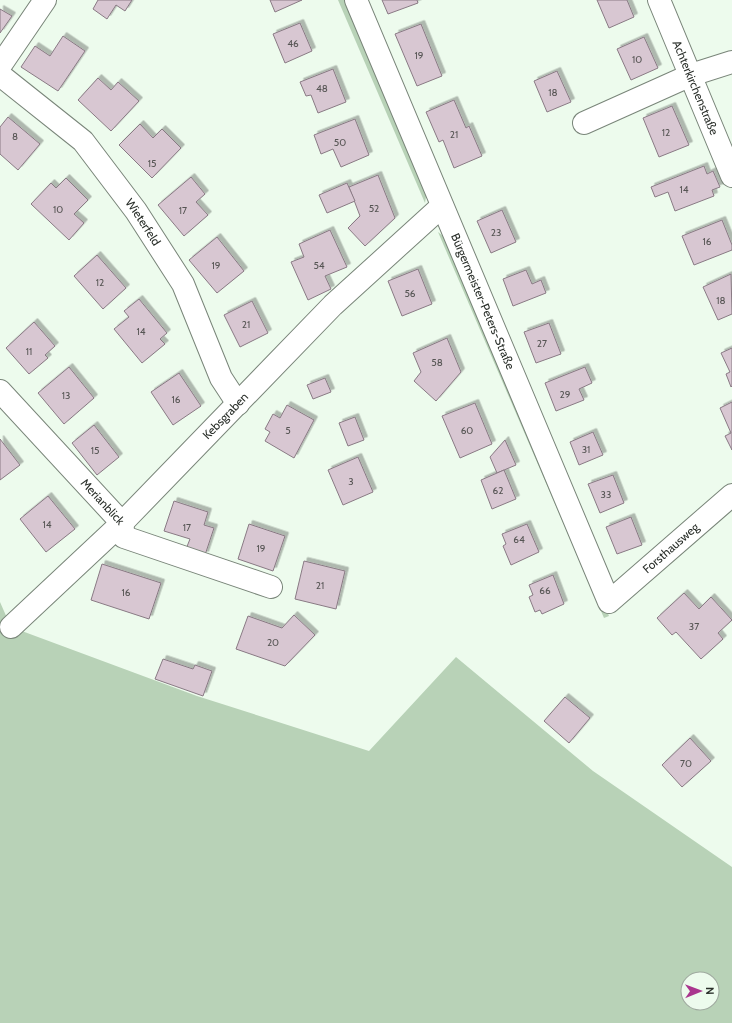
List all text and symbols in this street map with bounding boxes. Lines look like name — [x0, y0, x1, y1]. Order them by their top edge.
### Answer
house number: 46 — [287, 37, 299, 50]
street label: Achterkirchenstraße — [670, 38, 722, 137]
house number: 19 — [415, 49, 424, 62]
house number: 10 — [632, 53, 642, 66]
house number: 48 — [316, 82, 328, 95]
house number: 18 — [548, 86, 558, 99]
house number: 12 — [662, 126, 670, 139]
house number: 21 — [450, 128, 458, 141]
house number: 8 — [12, 130, 18, 143]
house number: 50 — [334, 136, 346, 149]
house number: 15 — [148, 157, 156, 170]
house number: 14 — [679, 183, 689, 196]
street label: Wieterfeld — [122, 195, 164, 248]
house number: 52 — [369, 202, 379, 215]
house number: 10 — [53, 203, 63, 216]
house number: 17 — [179, 204, 187, 217]
house number: 23 — [491, 226, 501, 239]
street label: Bürgermeister-Peters-Straße — [448, 231, 518, 372]
house number: 16 — [703, 235, 712, 248]
house number: 19 — [212, 259, 221, 272]
house number: 54 — [313, 259, 325, 272]
house number: 12 — [96, 276, 104, 289]
house number: 56 — [404, 287, 416, 300]
house number: 18 — [716, 294, 726, 307]
house number: 21 — [242, 318, 250, 331]
house number: 14 — [136, 325, 146, 338]
house number: 27 — [537, 337, 547, 350]
house number: 11 — [26, 345, 32, 358]
house number: 58 — [431, 356, 443, 369]
house number: 29 — [560, 388, 571, 401]
house number: 13 — [62, 389, 70, 402]
street label: Kebsgraben — [199, 389, 251, 442]
house number: 16 — [172, 393, 181, 406]
house number: 5 — [285, 424, 291, 437]
house number: 60 — [461, 424, 473, 437]
house number: 31 — [582, 443, 590, 456]
house number: 15 — [91, 444, 99, 457]
street label: Merianblick — [78, 475, 128, 528]
house number: 3 — [348, 475, 354, 488]
house number: 62 — [493, 484, 503, 497]
house number: 33 — [601, 488, 611, 501]
house number: 14 — [42, 518, 52, 531]
street label: Forsthausweg — [639, 519, 702, 576]
house number: 17 — [183, 521, 191, 534]
house number: 64 — [513, 533, 525, 546]
house number: 19 — [257, 542, 266, 555]
house number: 21 — [316, 579, 324, 592]
house number: 66 — [539, 584, 551, 597]
house number: 16 — [122, 586, 131, 599]
house number: 37 — [689, 620, 699, 633]
house number: 20 — [267, 636, 279, 649]
house number: 70 — [680, 757, 692, 770]
north arrow — [680, 971, 720, 1011]
text: N — [703, 987, 717, 995]

